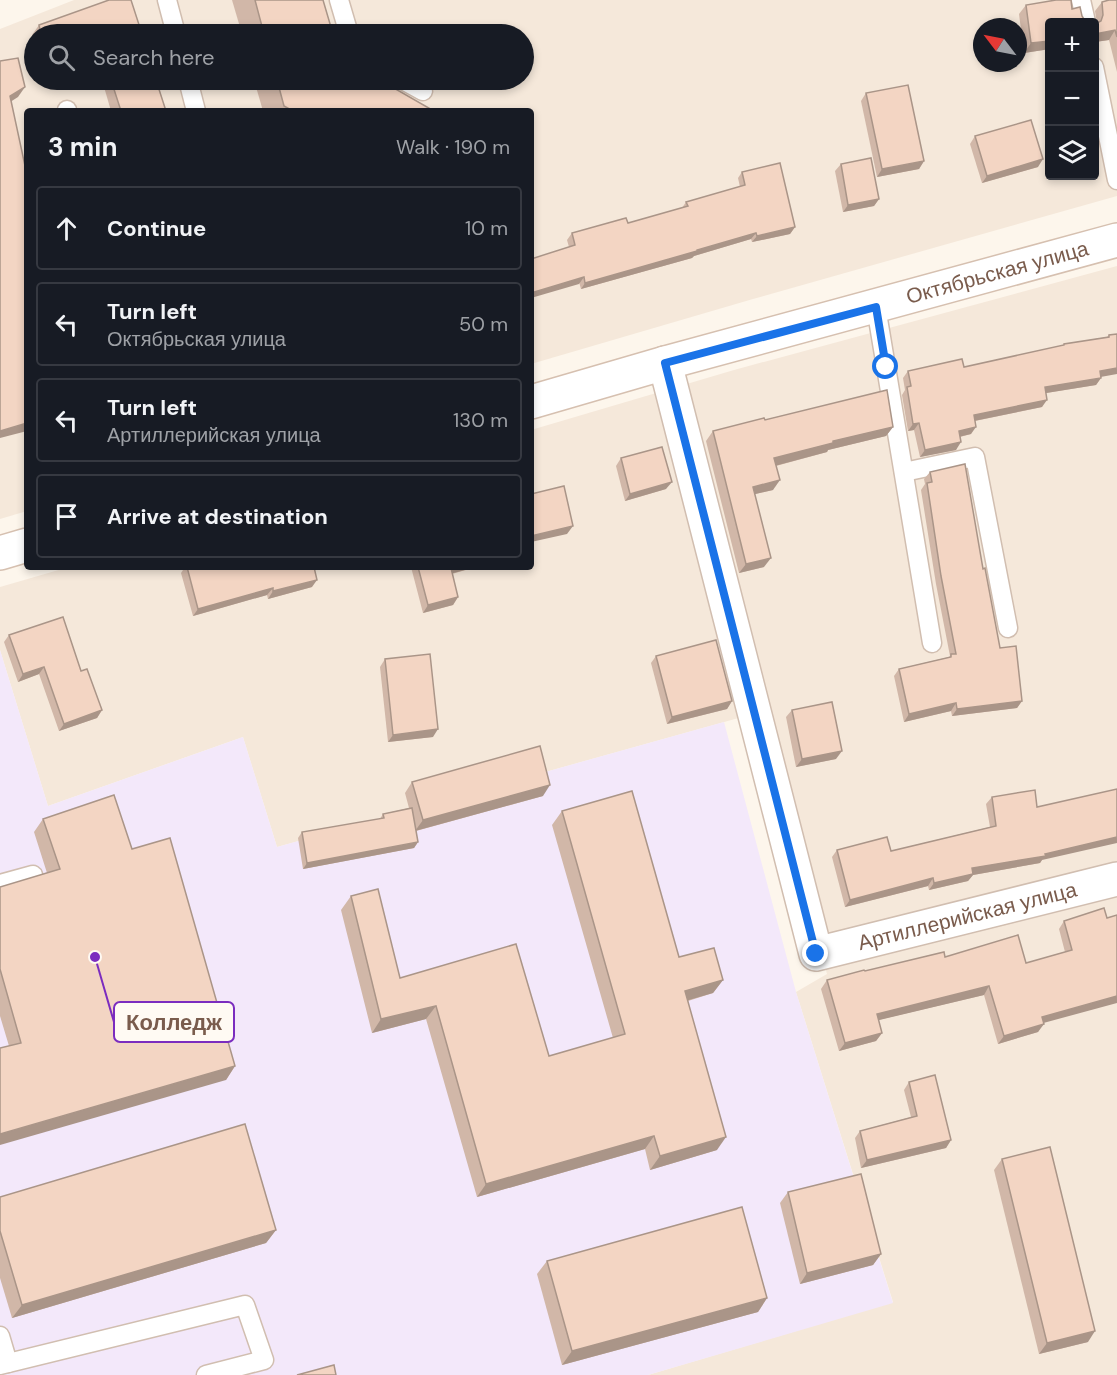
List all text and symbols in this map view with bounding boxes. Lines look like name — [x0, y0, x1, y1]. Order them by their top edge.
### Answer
north arrow — [973, 18, 1027, 72]
map controls — [1045, 18, 1099, 180]
button: + — [1045, 18, 1099, 72]
search box — [24, 24, 534, 90]
icon: search — [45, 41, 78, 74]
text: Search here — [93, 43, 214, 72]
button: − — [1045, 72, 1099, 126]
button: layers — [1045, 126, 1099, 180]
text: 3 min — [48, 130, 117, 164]
text: Walk · 190 m — [396, 134, 510, 160]
icon: ahead — [50, 212, 83, 245]
text: Continue — [107, 214, 206, 243]
text: 10 m — [465, 215, 508, 241]
street label: Октябрьская улица — [903, 234, 1092, 311]
text: Turn left — [107, 297, 197, 326]
icon: left — [50, 308, 83, 341]
text: 50 m — [459, 311, 508, 337]
text: Октябрьская улица — [107, 326, 286, 352]
route start — [872, 353, 898, 379]
text: Turn left — [107, 393, 197, 422]
icon: left — [50, 404, 83, 437]
text: 130 m — [453, 407, 508, 433]
text: Артиллерийская улица — [107, 422, 321, 448]
icon: arrive — [50, 500, 83, 533]
text: Arrive at destination — [107, 502, 328, 531]
street label: Артиллерийская улица — [855, 875, 1080, 957]
route end — [802, 940, 828, 966]
callout: Колледж — [114, 1002, 234, 1042]
text: Колледж — [126, 1008, 222, 1037]

